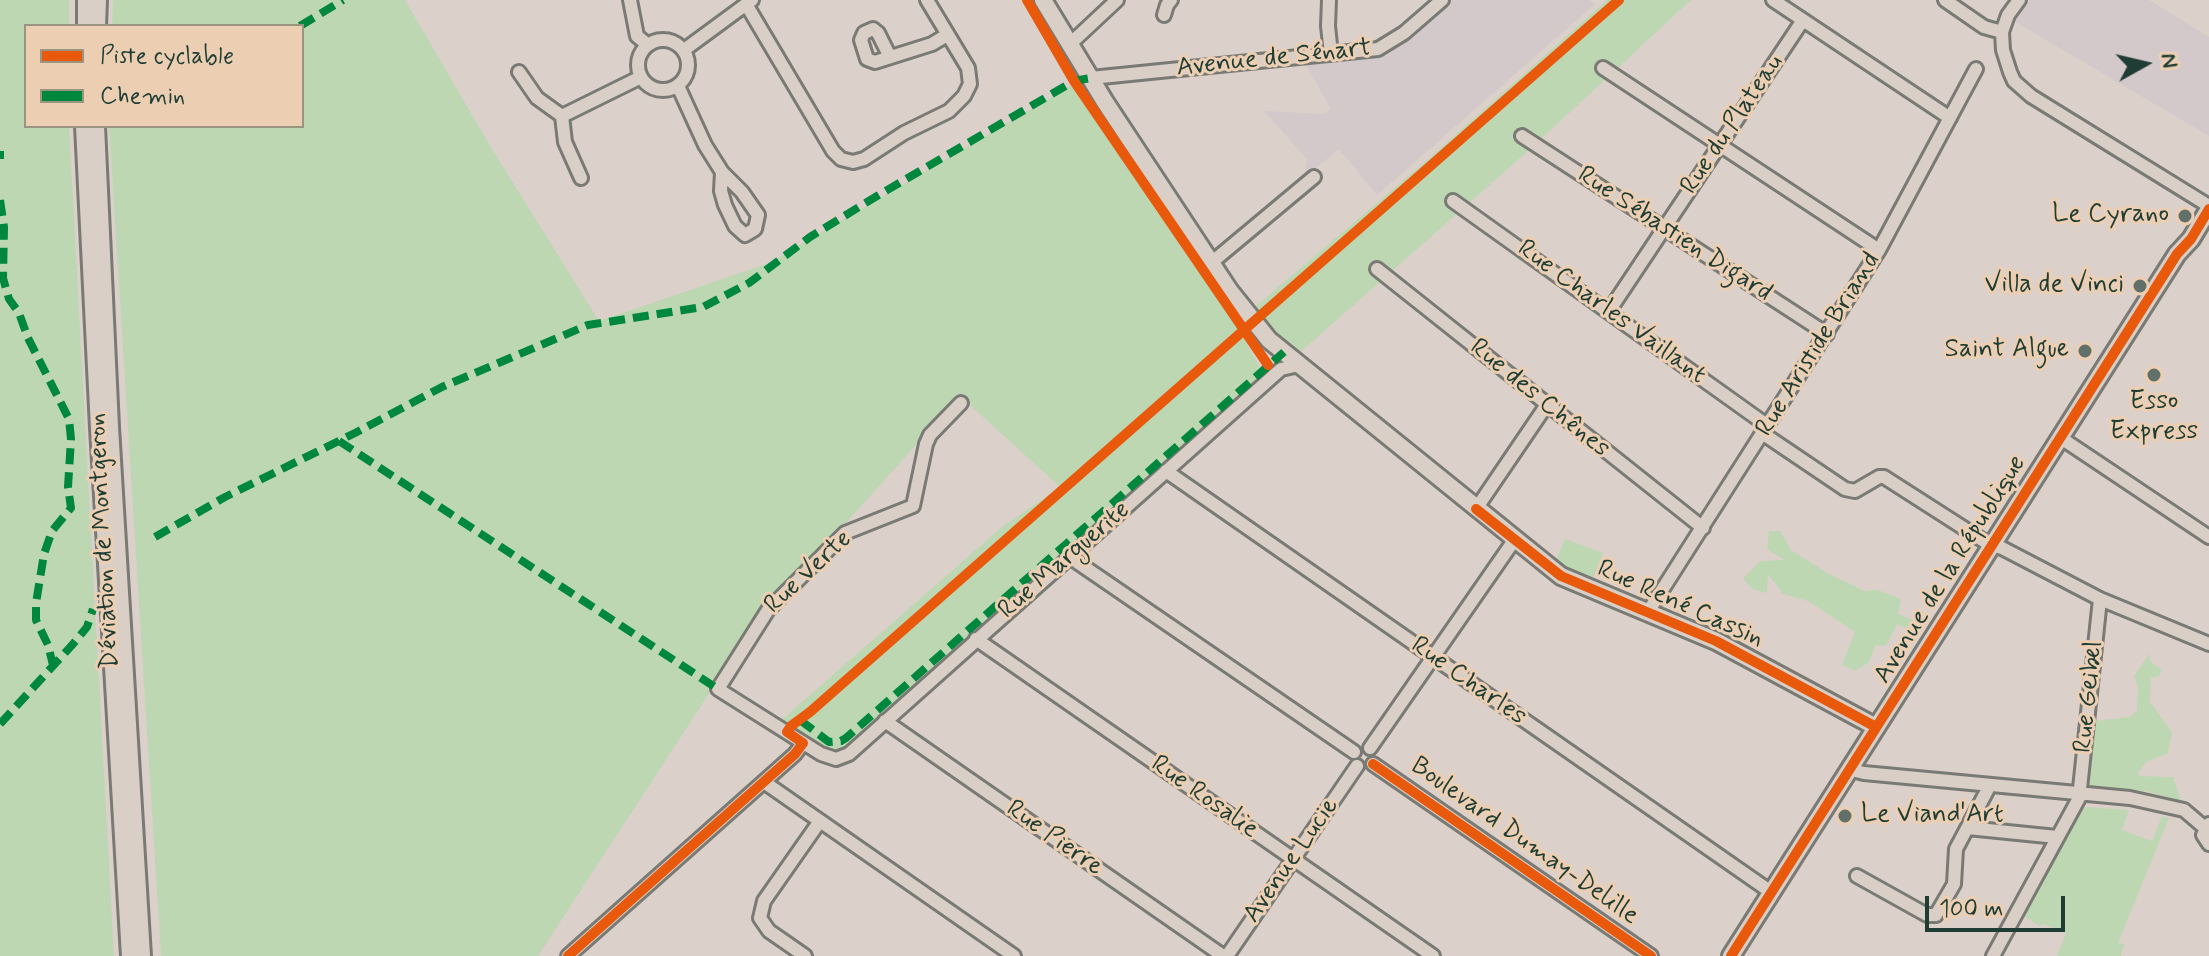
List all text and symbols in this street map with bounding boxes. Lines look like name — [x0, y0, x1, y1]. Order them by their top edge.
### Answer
legend — [24, 24, 304, 128]
north arrow — [2105, 24, 2185, 104]
street label: Avenue de Sénart — [1175, 33, 1373, 85]
text: Piste cyclable — [100, 41, 234, 72]
street label: Rue du Plateau — [1675, 49, 1791, 201]
text: N — [2154, 51, 2184, 70]
text: Chemin — [100, 81, 185, 112]
street label: Rue Sébastien Digard — [1571, 160, 1777, 310]
place label: Le Cyrano — [2052, 200, 2169, 232]
marker: Le Cyrano — [2176, 207, 2194, 225]
street label: Rue Charles Vaillant — [1511, 234, 1711, 392]
street label: Rue Aristide Briand — [1750, 247, 1888, 443]
place label: Villa de Vinci — [1985, 270, 2124, 302]
marker: Villa de Vinci — [2131, 277, 2149, 295]
street label: Rue des Chênes — [1462, 333, 1616, 465]
place label: Saint Algue — [1945, 335, 2069, 367]
marker: Saint Algue — [2076, 342, 2094, 360]
marker: Esso Express — [2145, 366, 2163, 384]
place label: Esso Express — [2110, 387, 2198, 448]
street label: Déviation de Montgeron — [83, 412, 127, 670]
street label: Avenue de la République — [1868, 450, 2034, 690]
street label: Rue Marguerite — [993, 495, 1137, 627]
street label: Rue Verte — [759, 525, 859, 621]
street label: Rue René Cassin — [1592, 554, 1768, 656]
street label: Rue Charles — [1404, 631, 1532, 733]
street label: Rue Geibel — [2069, 640, 2111, 754]
street label: Rue Rosalie — [1144, 750, 1264, 846]
street label: Boulevard Dumay-Delille — [1404, 751, 1644, 933]
street label: Avenue Lucie — [1237, 792, 1347, 930]
street label: Rue Pierre — [999, 794, 1109, 884]
place label: Le Viand'Art — [1861, 800, 2004, 832]
marker: Le Viand'Art — [1836, 807, 1854, 825]
scale bar — [1929, 880, 2069, 930]
text: 100 m — [1939, 894, 2003, 925]

